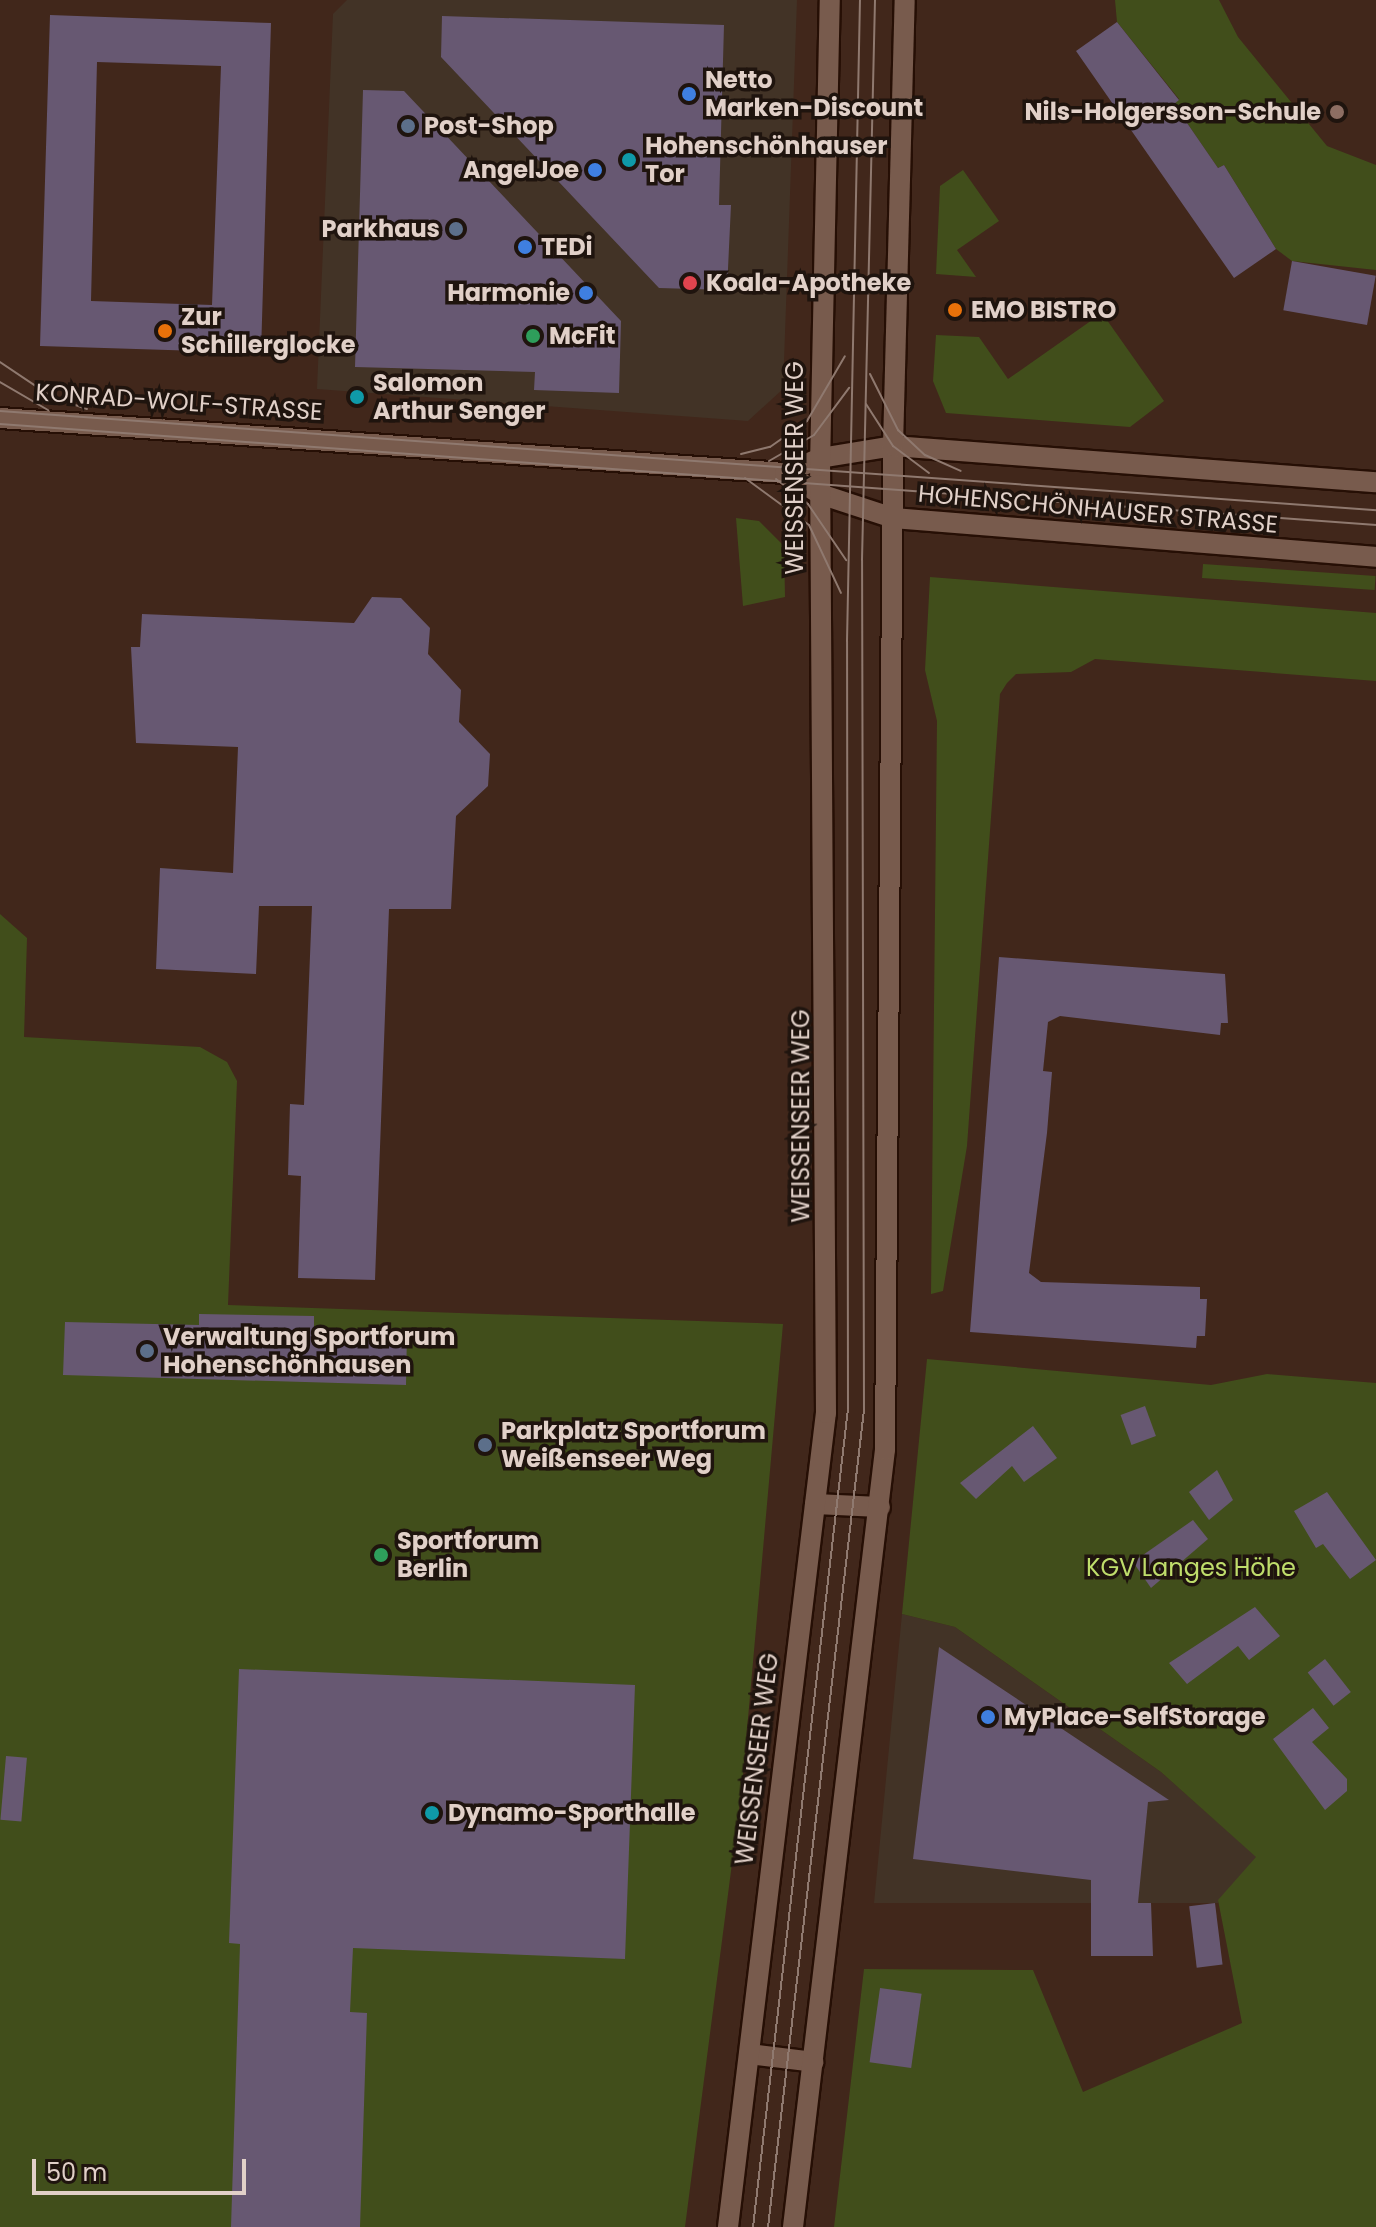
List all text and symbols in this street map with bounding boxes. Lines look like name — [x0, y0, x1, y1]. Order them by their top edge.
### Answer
place label: Netto Marken-Discount — [705, 66, 923, 122]
marker: Netto Marken-Discount — [680, 85, 698, 103]
place label: Nils-Holgersson-Schule — [1025, 98, 1321, 126]
marker: Nils-Holgersson-Schule — [1328, 103, 1346, 121]
place label: Post-Shop — [424, 112, 554, 140]
marker: Post-Shop — [399, 117, 417, 135]
place label: Hohenschönhauser Tor — [645, 132, 888, 188]
marker: Hohenschönhauser Tor — [620, 151, 638, 169]
place label: AngelJoe — [463, 156, 579, 184]
marker: AngelJoe — [586, 161, 604, 179]
place label: Parkhaus — [322, 215, 440, 243]
marker: Parkhaus — [447, 220, 465, 238]
place label: TEDi — [541, 233, 593, 261]
marker: TEDi — [516, 238, 534, 256]
place label: Koala-Apotheke — [706, 269, 911, 297]
marker: Koala-Apotheke — [681, 274, 699, 292]
place label: Harmonie — [447, 279, 570, 307]
marker: Harmonie — [577, 284, 595, 302]
place label: EMO BISTRO — [971, 296, 1116, 324]
marker: EMO BISTRO — [946, 301, 964, 319]
place label: Zur Schillerglocke — [181, 303, 356, 359]
marker: Zur Schillerglocke — [156, 322, 174, 340]
place label: McFit — [549, 322, 616, 350]
marker: McFit — [524, 327, 542, 345]
street label: WEISSENSEER WEG — [781, 361, 809, 575]
place label: Salomon Arthur Senger — [373, 369, 545, 425]
street label: KONRAD-WOLF-STRASSE — [35, 378, 323, 426]
marker: Salomon Arthur Senger — [348, 388, 366, 406]
street label: HOHENSCHÖNHAUSER STRASSE — [917, 479, 1279, 539]
street label: WEISSENSEER WEG — [787, 1009, 815, 1223]
place label: Verwaltung Sportforum Hohenschönhausen — [163, 1323, 455, 1379]
marker: Verwaltung Sportforum Hohenschönhausen — [138, 1342, 156, 1360]
place label: Parkplatz Sportforum Weißenseer Weg — [501, 1417, 766, 1473]
marker: Parkplatz Sportforum Weißenseer Weg — [476, 1436, 494, 1454]
place label: Sportforum Berlin — [397, 1527, 539, 1583]
marker: Sportforum Berlin — [372, 1546, 390, 1564]
park label: KGV Langes Höhe — [1086, 1554, 1296, 1582]
street label: WEISSENSEER WEG — [730, 1651, 784, 1867]
place label: MyPlace-SelfStorage — [1004, 1703, 1265, 1731]
marker: MyPlace-SelfStorage — [979, 1708, 997, 1726]
place label: Dynamo-Sporthalle — [448, 1799, 695, 1827]
marker: Dynamo-Sporthalle — [423, 1804, 441, 1822]
scale bar — [36, 2143, 250, 2193]
text: 50 m — [46, 2156, 107, 2189]

